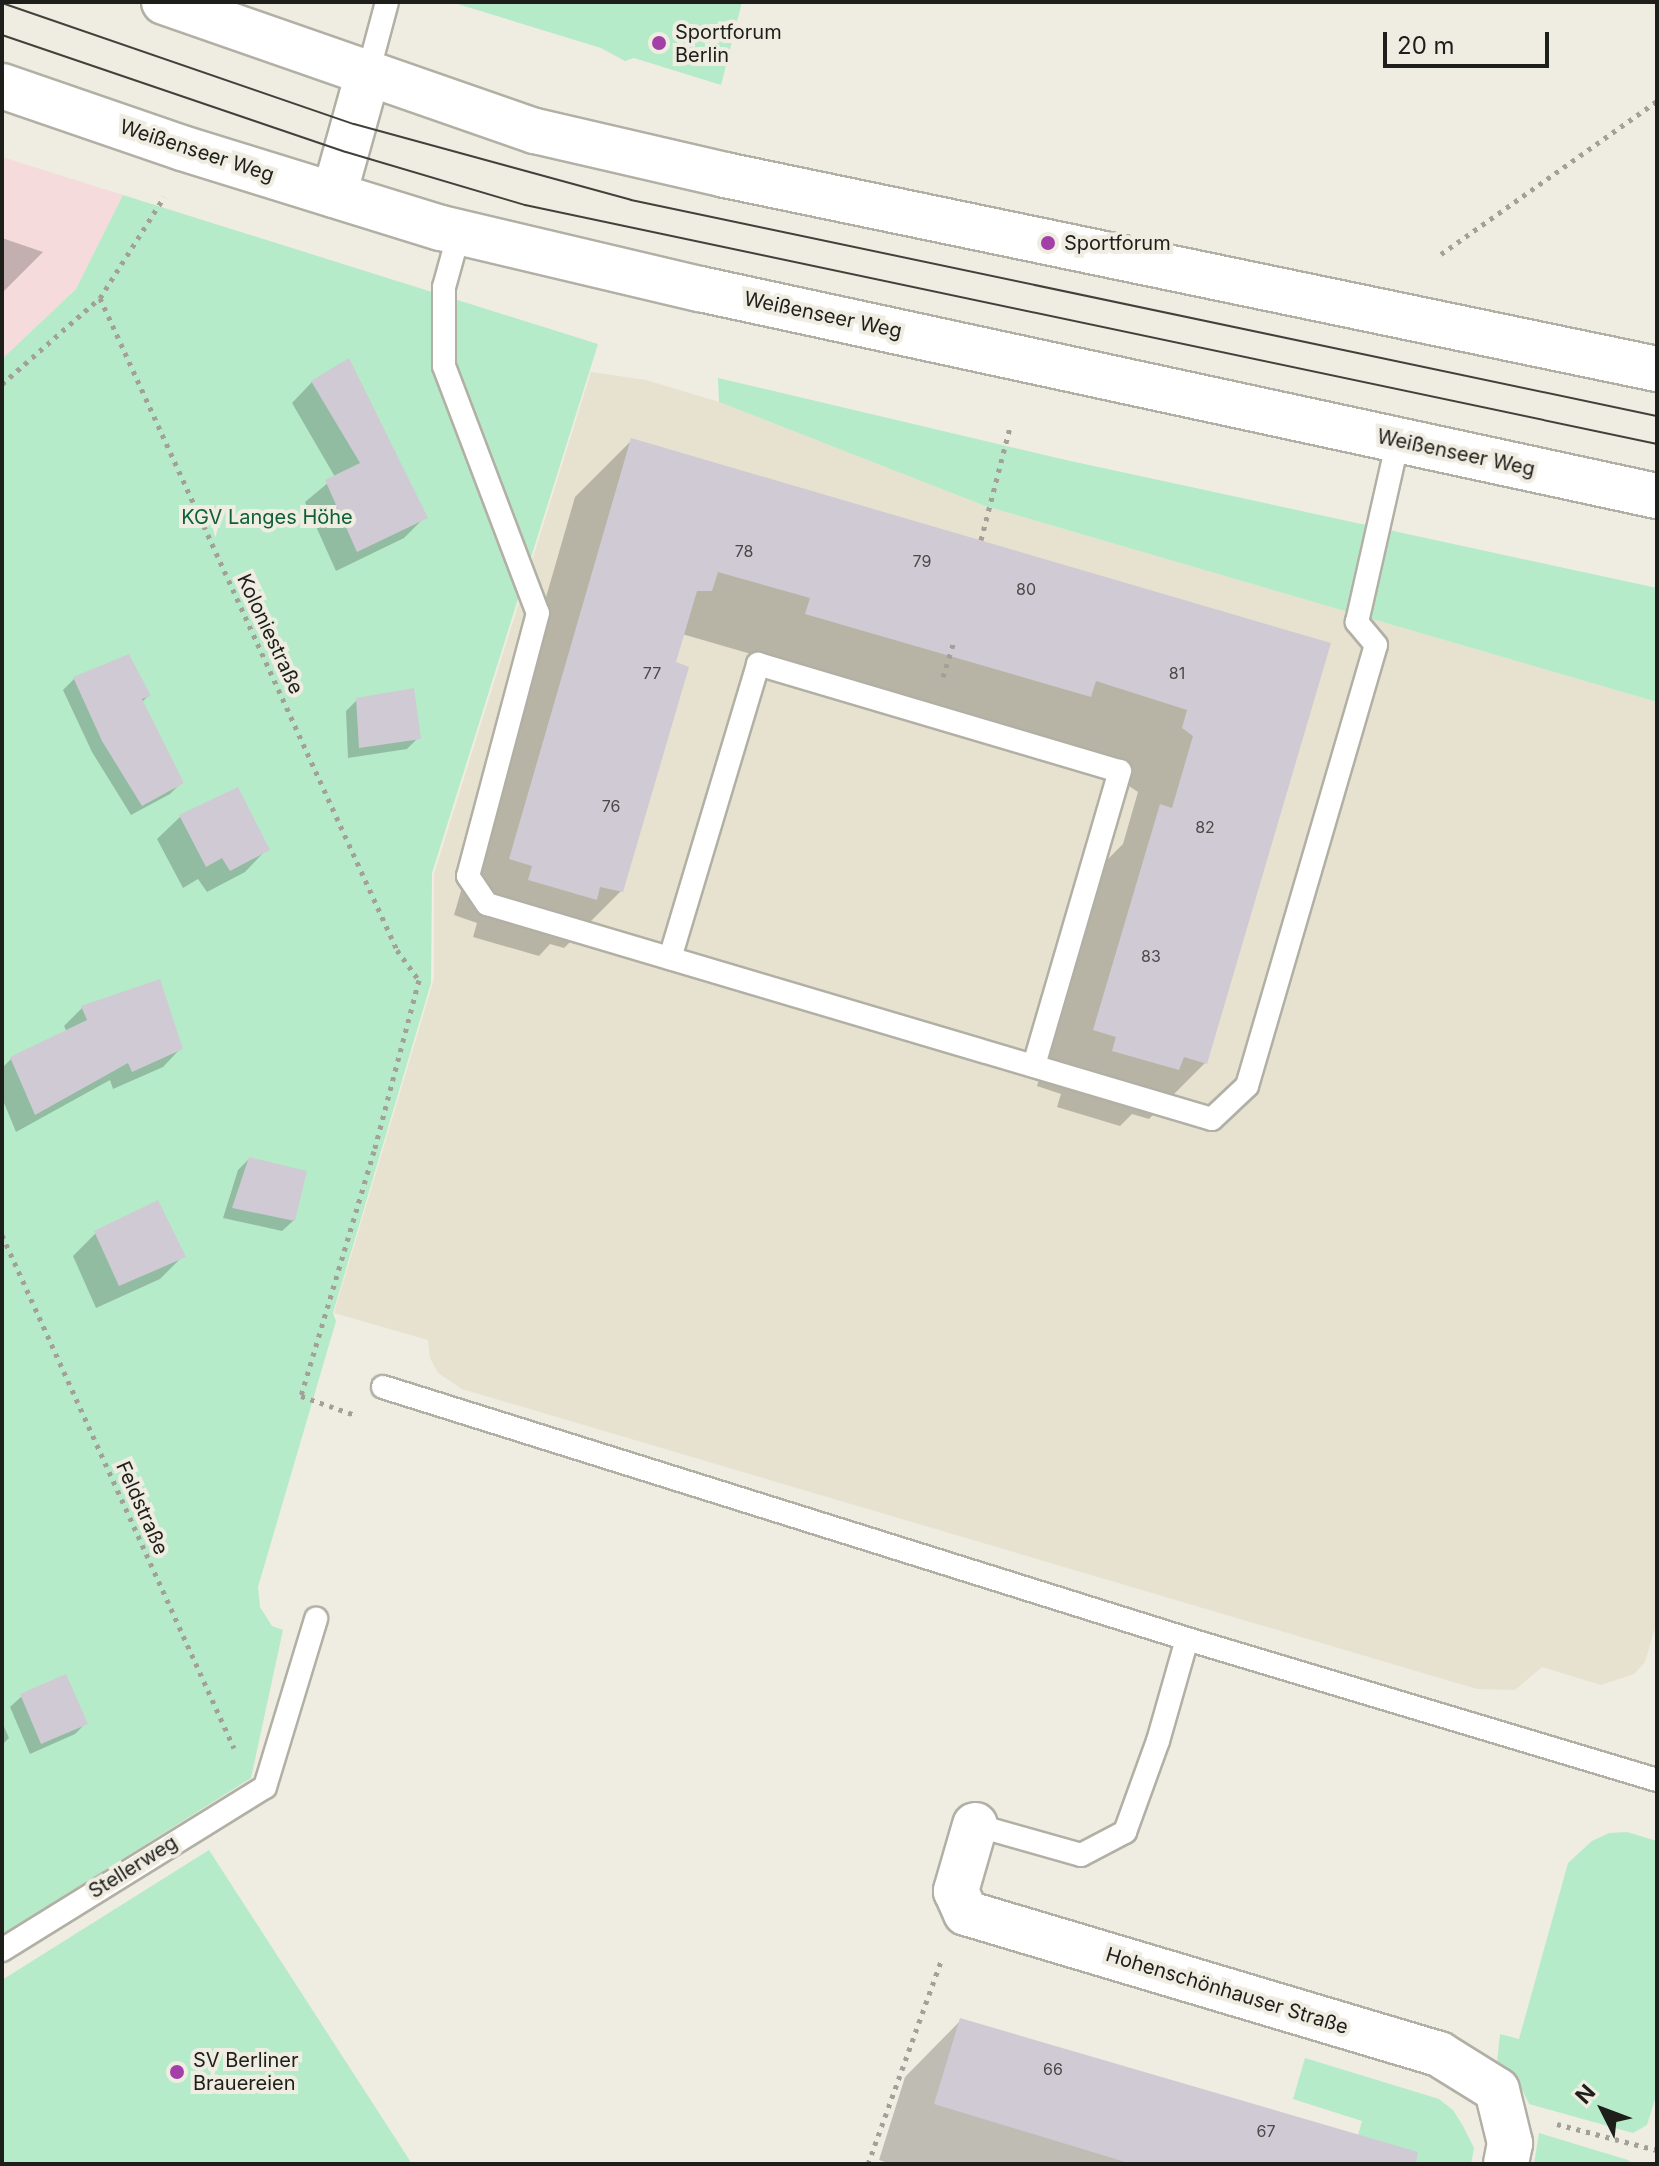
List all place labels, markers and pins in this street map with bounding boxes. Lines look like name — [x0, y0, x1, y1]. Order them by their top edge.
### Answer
place label: Sportforum Berlin — [675, 20, 782, 67]
marker: Sportforum Berlin — [650, 34, 668, 52]
place label: Sportforum — [1064, 231, 1171, 255]
marker: Sportforum — [1039, 234, 1057, 252]
place label: SV Berliner Brauereien — [193, 2048, 299, 2095]
marker: SV Berliner Brauereien — [168, 2063, 186, 2081]

